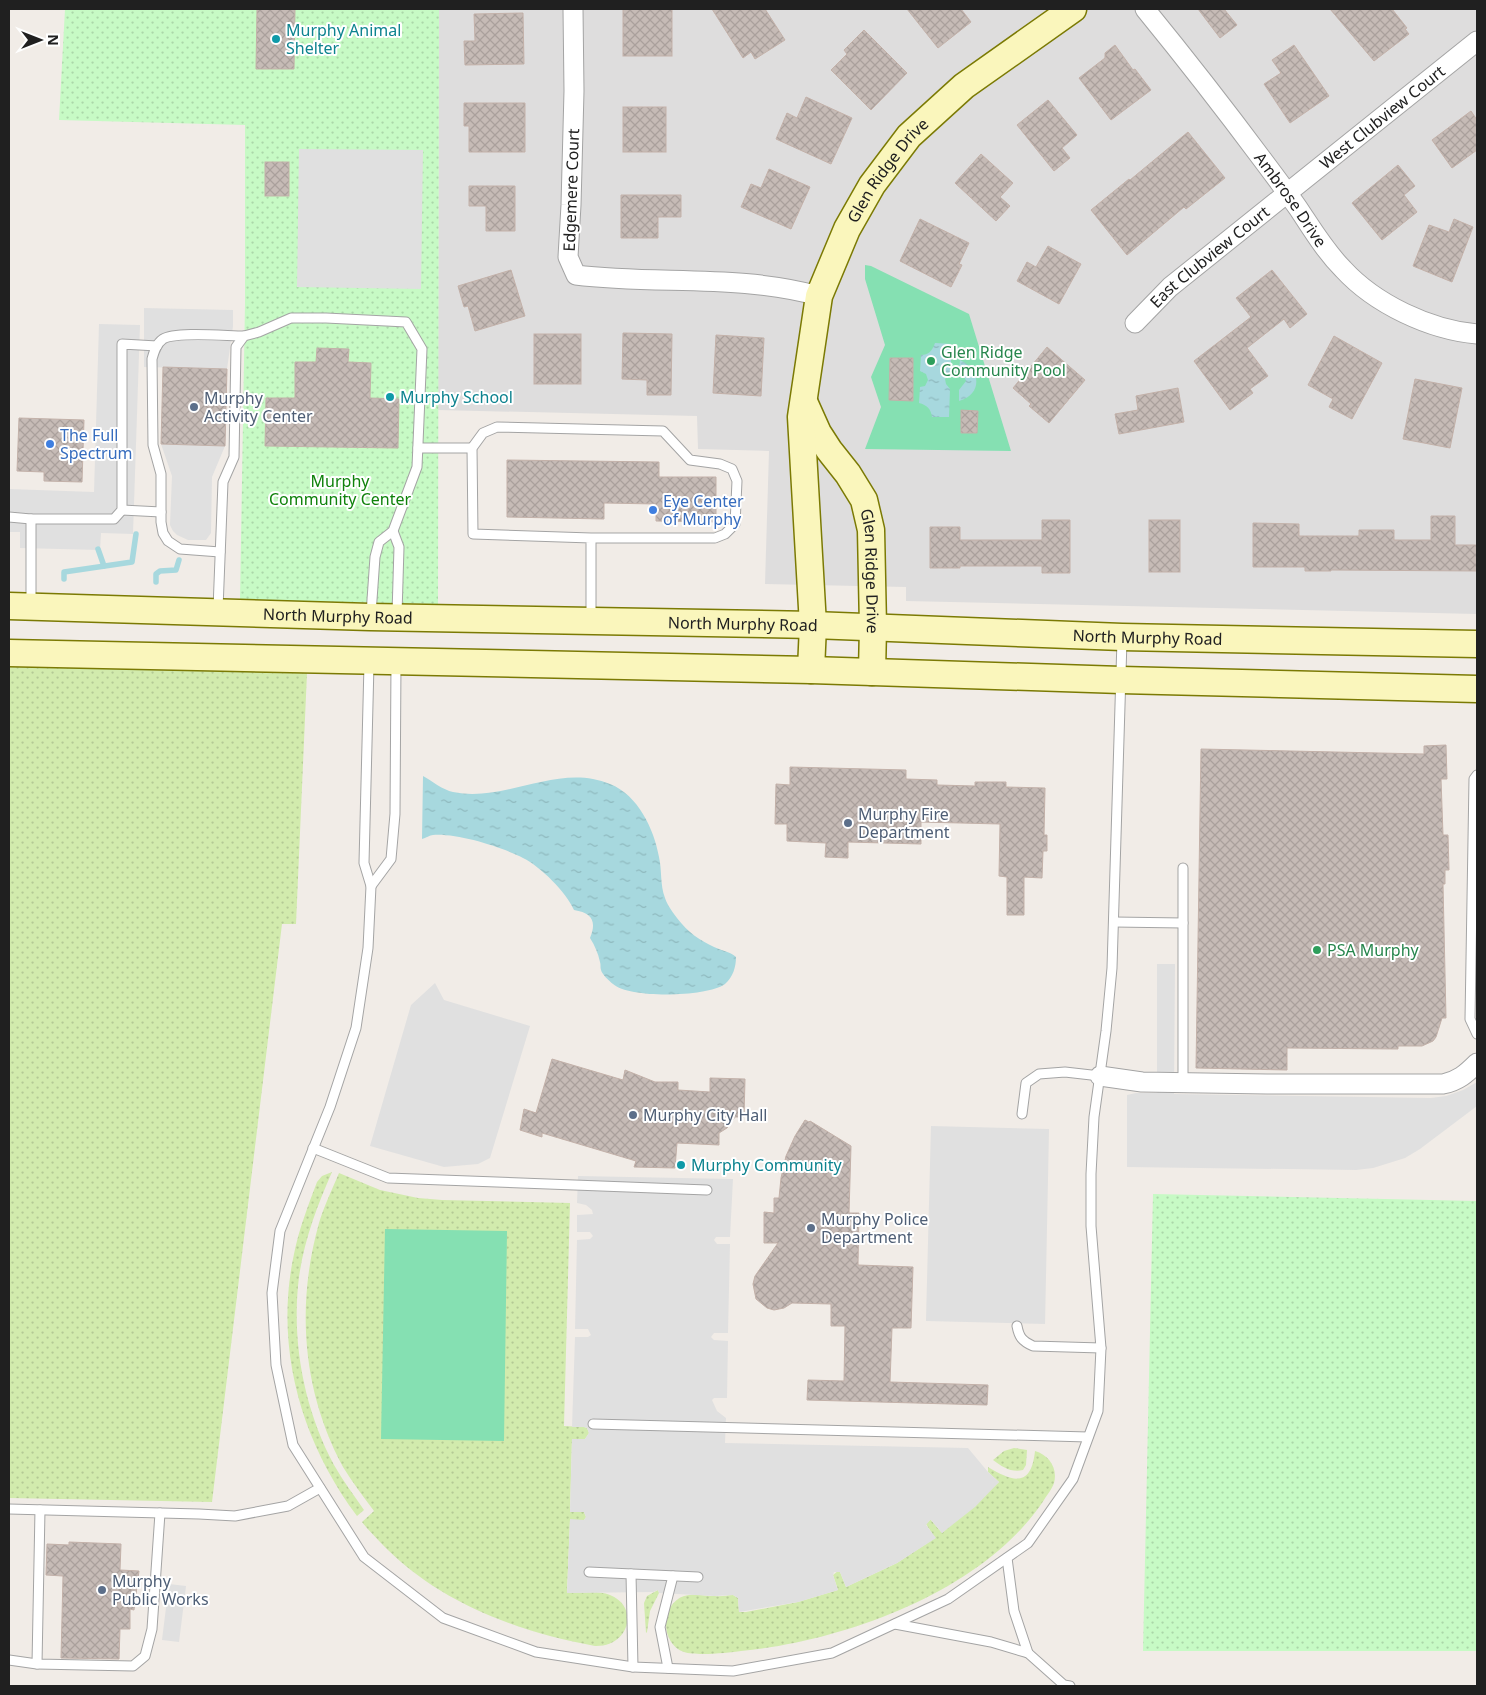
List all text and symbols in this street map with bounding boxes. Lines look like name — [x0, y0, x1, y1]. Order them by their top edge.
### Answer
north arrow — [15, 15, 65, 65]
place label: Murphy Animal Shelter — [286, 19, 401, 59]
marker: Murphy Animal Shelter — [270, 33, 282, 45]
text: N — [44, 34, 63, 46]
street label: West Clubview Court — [1315, 60, 1450, 174]
street label: Glen Ridge Drive — [842, 113, 933, 227]
street label: Edgemere Court — [558, 128, 584, 252]
street label: Ambrose Drive — [1250, 148, 1332, 251]
street label: East Clubview Court — [1145, 201, 1274, 312]
place label: Glen Ridge Community Pool — [941, 341, 1066, 381]
marker: Glen Ridge Community Pool — [925, 355, 937, 367]
place label: Murphy School — [400, 386, 513, 408]
place label: Murphy Activity Center — [204, 387, 313, 427]
marker: Murphy School — [384, 391, 396, 403]
marker: Murphy Activity Center — [188, 401, 200, 413]
place label: The Full Spectrum — [60, 424, 133, 464]
marker: The Full Spectrum — [44, 438, 56, 450]
park label: Murphy Community Center — [269, 470, 411, 510]
place label: Eye Center of Murphy — [663, 490, 744, 530]
marker: Eye Center of Murphy — [647, 504, 659, 516]
street label: Glen Ridge Drive — [855, 506, 884, 634]
street label: North Murphy Road — [263, 603, 413, 629]
street label: North Murphy Road — [668, 611, 818, 636]
street label: North Murphy Road — [1072, 624, 1223, 650]
place label: Murphy Fire Department — [858, 803, 950, 843]
marker: Murphy Fire Department — [842, 817, 854, 829]
place label: PSA Murphy — [1327, 939, 1420, 961]
marker: PSA Murphy — [1311, 944, 1323, 956]
place label: Murphy City Hall — [643, 1104, 767, 1126]
marker: Murphy City Hall — [627, 1109, 639, 1121]
place label: Murphy Community — [691, 1154, 842, 1176]
marker: Murphy Community — [675, 1159, 687, 1171]
place label: Murphy Police Department — [821, 1208, 928, 1248]
marker: Murphy Police Department — [805, 1222, 817, 1234]
place label: Murphy Public Works — [112, 1570, 209, 1610]
marker: Murphy Public Works — [96, 1584, 108, 1596]

